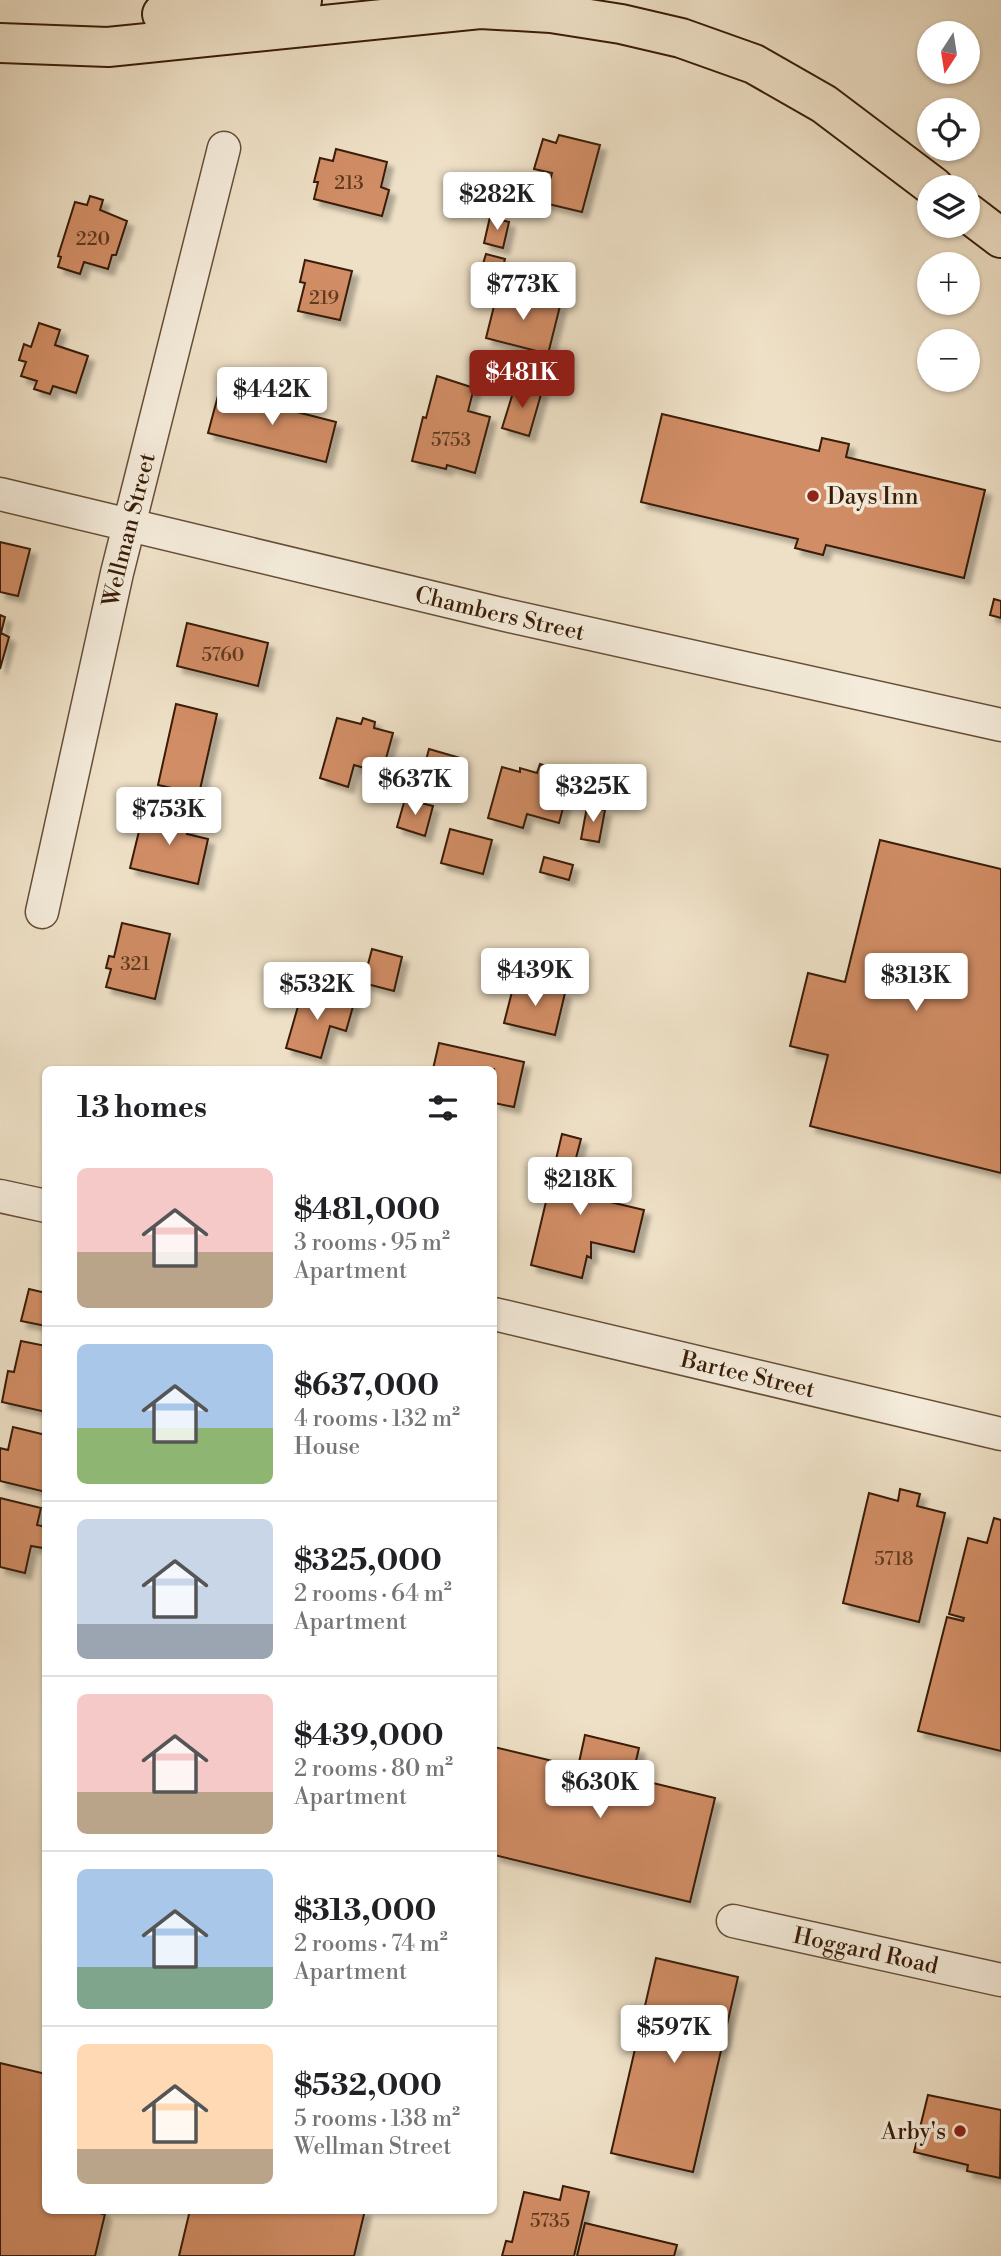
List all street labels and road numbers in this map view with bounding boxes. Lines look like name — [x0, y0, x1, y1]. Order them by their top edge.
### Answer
street label: Wellman Street — [97, 450, 162, 610]
street label: Chambers Street — [412, 581, 587, 647]
street label: Bartee Street — [677, 1345, 818, 1404]
street label: Hoggard Road — [790, 1922, 941, 1981]

